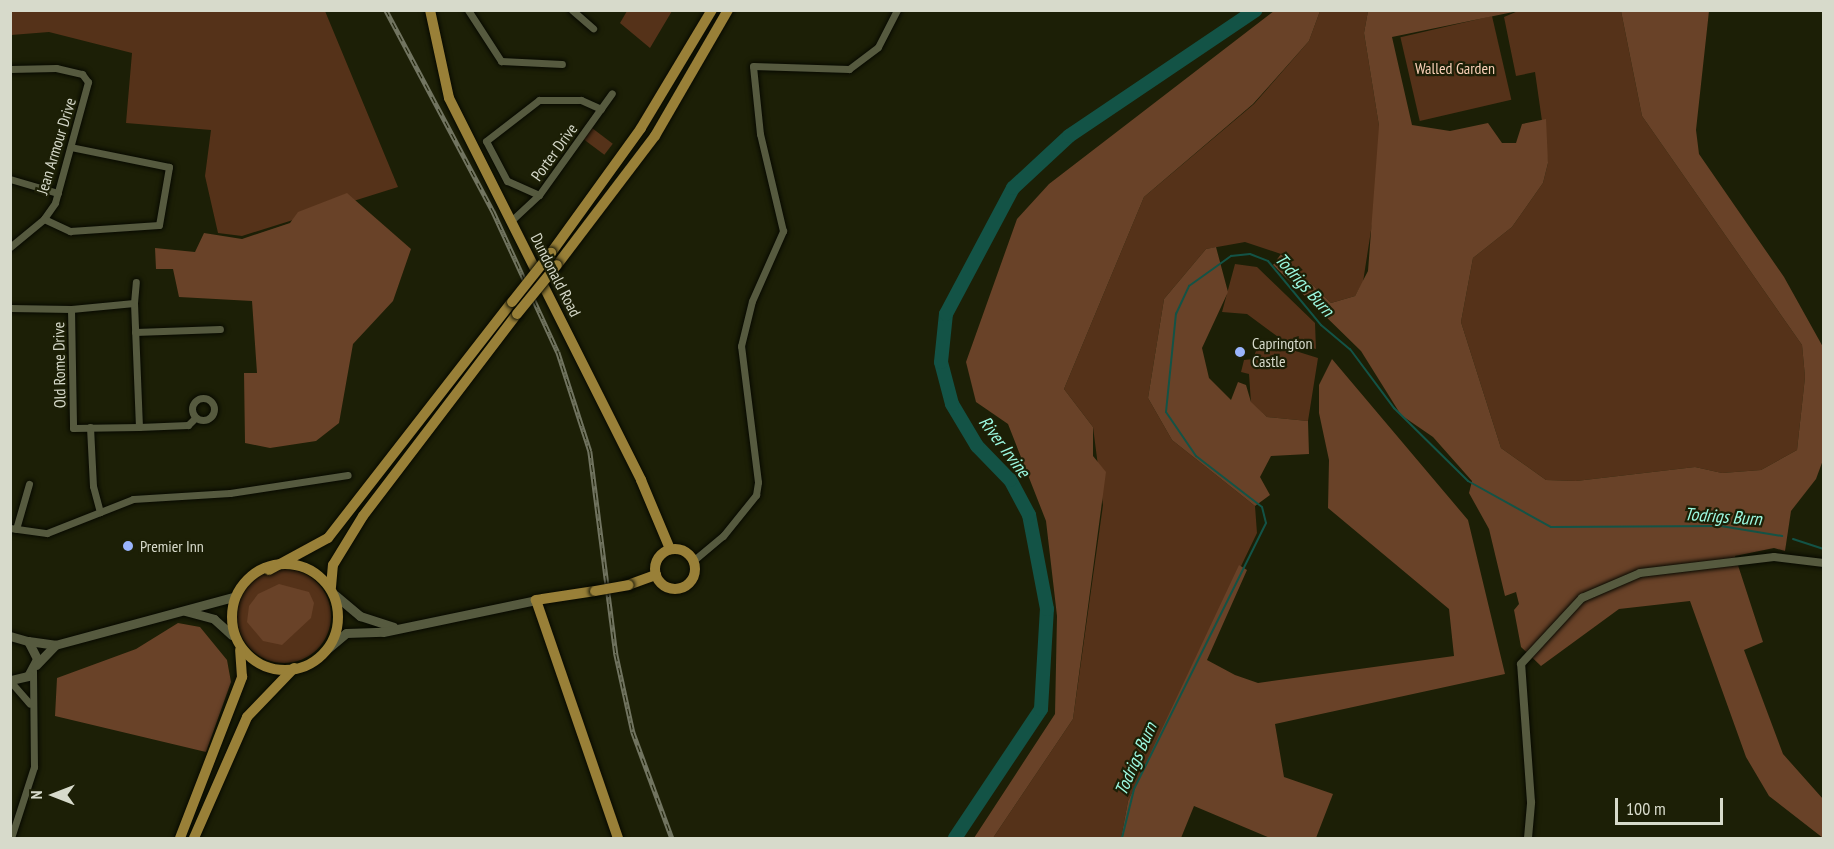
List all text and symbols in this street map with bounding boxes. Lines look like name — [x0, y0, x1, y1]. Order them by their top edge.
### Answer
park label: Walled Garden — [1415, 58, 1495, 78]
street label: Jean Armour Drive — [32, 95, 80, 197]
street label: Porter Drive — [527, 120, 581, 184]
street label: Dundonald Road — [527, 230, 585, 320]
water label: Todrigs Burn — [1270, 249, 1338, 321]
street label: Old Rome Drive — [49, 322, 69, 408]
place label: Caprington Castle — [1252, 333, 1312, 371]
marker: Caprington Castle — [1233, 345, 1247, 359]
water label: River Irvine — [974, 412, 1034, 482]
water label: Todrigs Burn — [1684, 504, 1762, 530]
place label: Premier Inn — [140, 536, 204, 556]
marker: Premier Inn — [121, 539, 135, 553]
water label: Todrigs Burn — [1110, 719, 1162, 799]
north arrow — [24, 765, 84, 825]
scale bar — [1618, 786, 1726, 824]
text: N — [26, 791, 46, 799]
text: 100 m — [1626, 797, 1666, 820]

